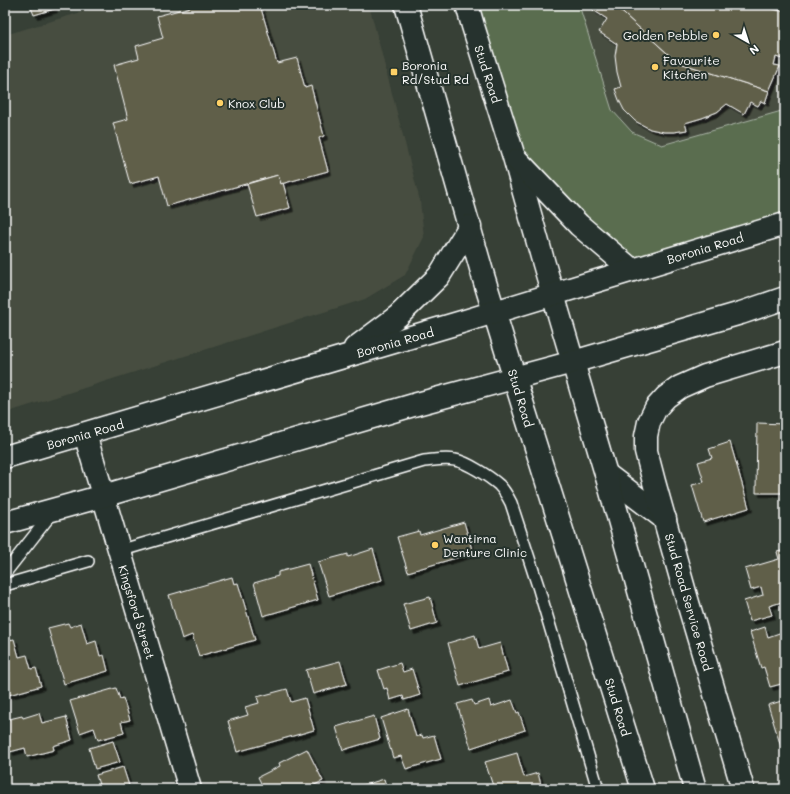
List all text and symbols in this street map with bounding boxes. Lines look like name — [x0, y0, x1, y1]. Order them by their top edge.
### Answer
north arrow — [728, 22, 768, 62]
place label: Golden Pebble — [623, 27, 708, 43]
marker: Golden Pebble — [711, 30, 721, 40]
text: N — [747, 42, 763, 59]
street label: Stud Road — [471, 43, 505, 105]
place label: Favourite Kitchen — [663, 52, 720, 82]
place label: Boronia Rd/Stud Rd — [402, 57, 469, 87]
marker: Favourite Kitchen — [650, 62, 660, 72]
marker: Boronia Rd/Stud Rd — [389, 67, 399, 77]
place label: Knox Club — [228, 95, 285, 111]
marker: Knox Club — [215, 98, 225, 108]
street label: Boronia Road — [665, 229, 746, 267]
street label: Boronia Road — [355, 323, 436, 361]
street label: Stud Road — [505, 367, 538, 429]
street label: Boronia Road — [45, 415, 126, 453]
place label: Wantirna Denture Clinic — [443, 530, 527, 560]
street label: Stud Road Service Road — [662, 531, 716, 673]
marker: Wantirna Denture Clinic — [430, 540, 440, 550]
street label: Kingsford Street — [115, 563, 159, 661]
street label: Stud Road — [602, 676, 635, 738]

